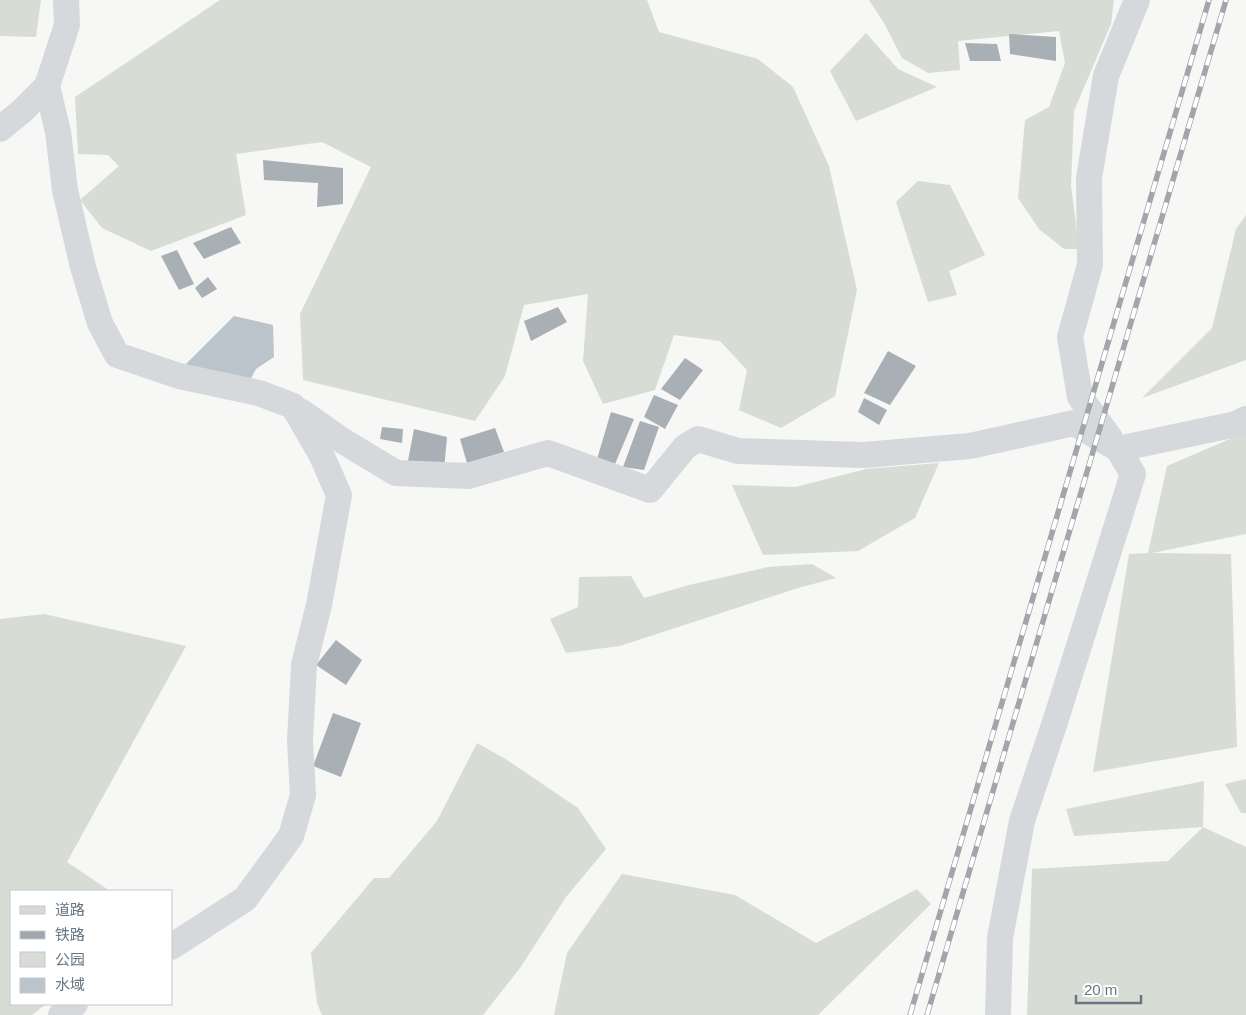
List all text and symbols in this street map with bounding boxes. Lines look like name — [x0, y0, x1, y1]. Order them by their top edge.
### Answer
legend — [10, 890, 172, 1005]
text: 道路 — [55, 901, 85, 918]
text: 铁路 — [55, 926, 85, 943]
text: 公园 — [55, 951, 85, 968]
scale bar — [1076, 972, 1141, 1004]
text: 水域 — [55, 976, 85, 993]
text: 20 m — [1084, 981, 1117, 998]

